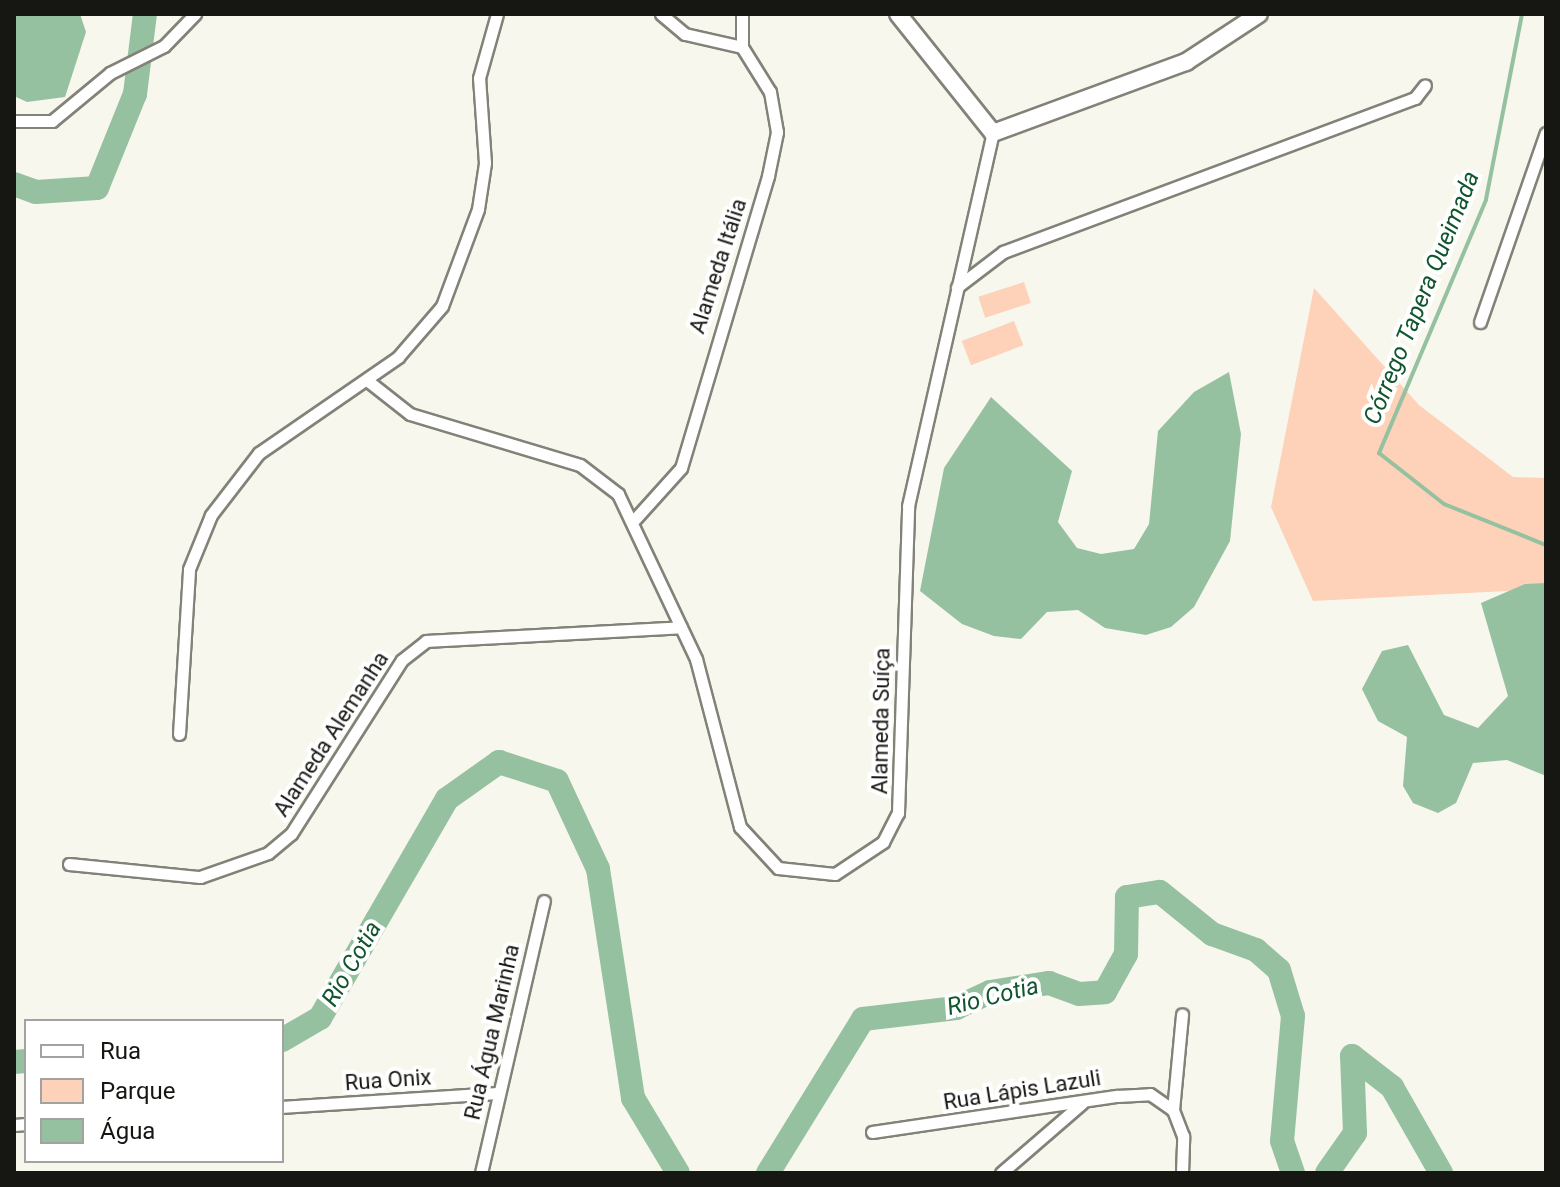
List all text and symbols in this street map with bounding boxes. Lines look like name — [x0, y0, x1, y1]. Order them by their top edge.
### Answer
water label: Córrego Tapera Queimada — [1358, 167, 1486, 429]
street label: Alameda Itália — [684, 195, 752, 337]
street label: Alameda Alemanha — [268, 647, 394, 821]
street label: Alameda Suíça — [867, 647, 895, 795]
water label: Rio Cotia — [316, 916, 388, 1012]
street label: Rua Água Marinha — [459, 942, 525, 1122]
water label: Rio Cotia — [944, 972, 1042, 1022]
legend — [24, 1019, 284, 1163]
text: Rua — [100, 1037, 141, 1065]
street label: Rua Onix — [344, 1064, 432, 1096]
street label: Rua Lápis Lazuli — [941, 1065, 1103, 1115]
text: Parque — [100, 1077, 176, 1105]
text: Água — [100, 1117, 155, 1145]

